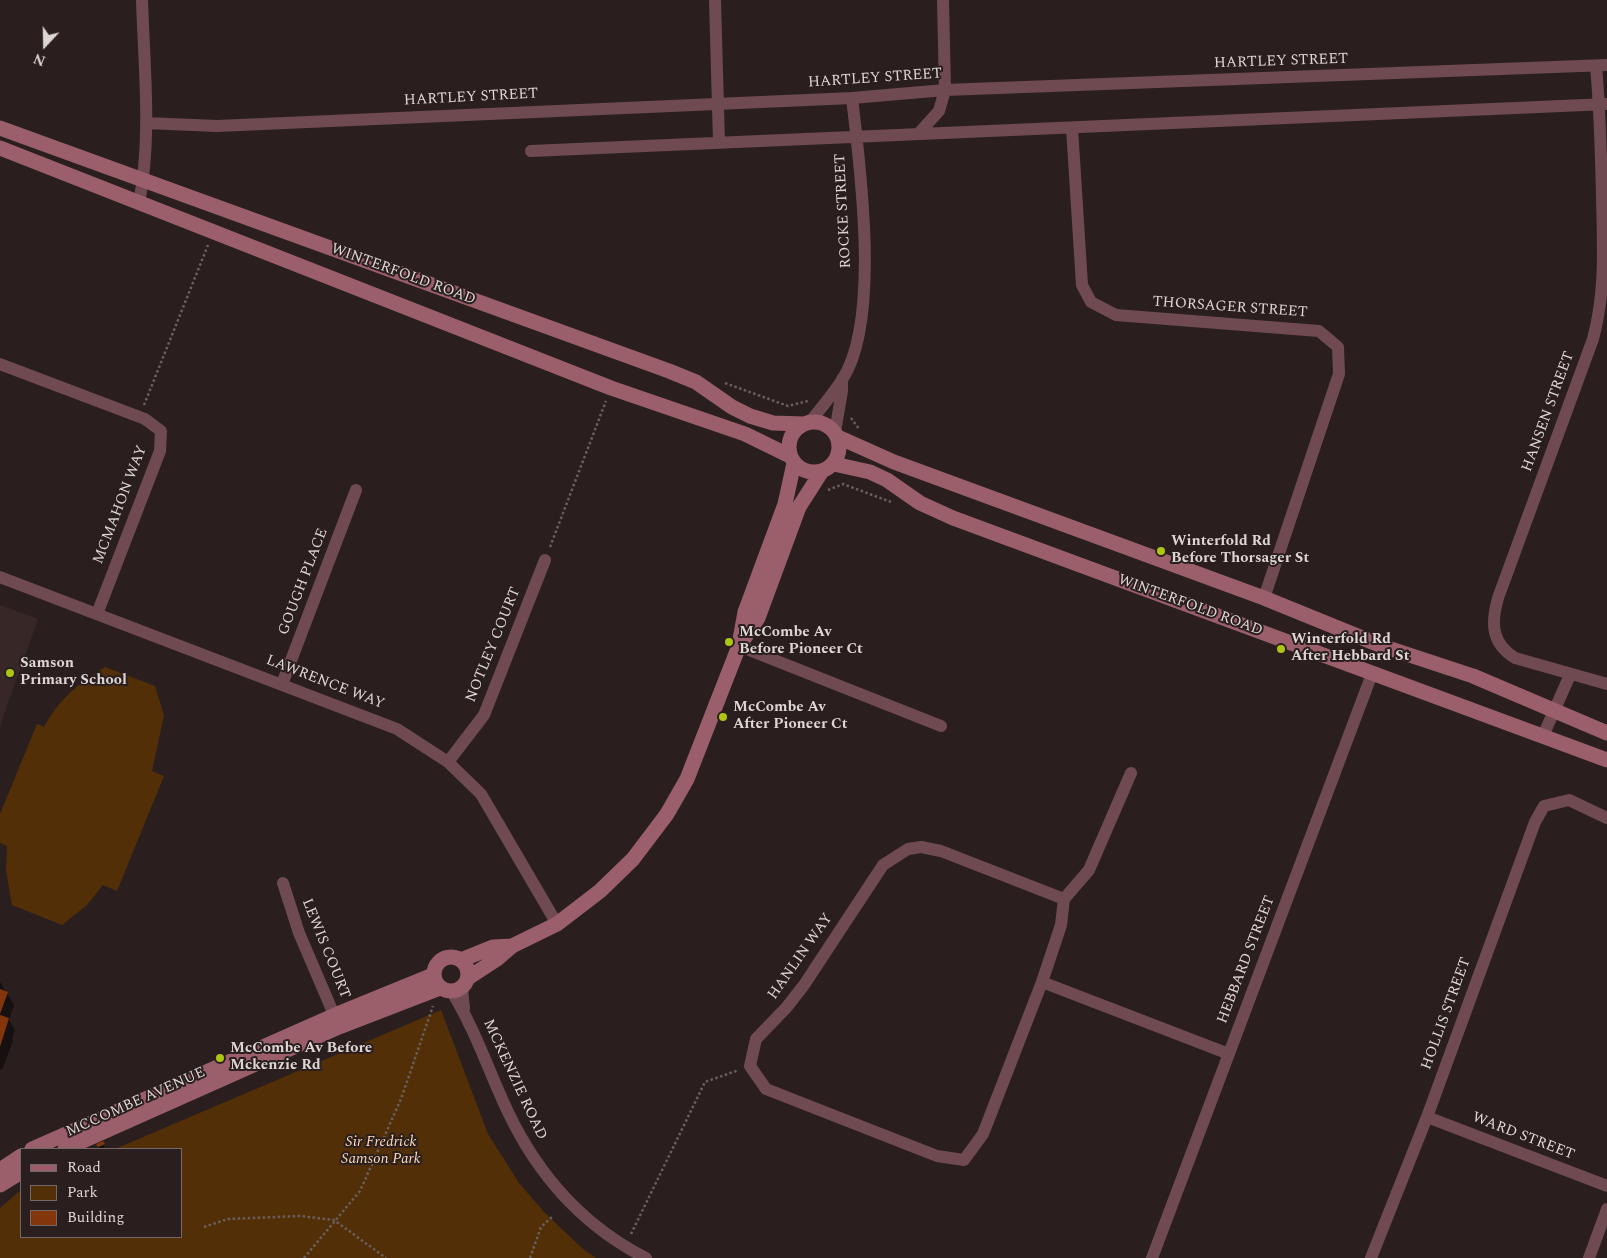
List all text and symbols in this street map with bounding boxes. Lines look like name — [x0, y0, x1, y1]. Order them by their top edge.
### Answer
north arrow — [20, 20, 70, 70]
text: N — [30, 48, 49, 71]
street label: HARTLEY STREET — [1214, 51, 1348, 73]
street label: HARTLEY STREET — [807, 65, 943, 93]
street label: HARTLEY STREET — [403, 85, 539, 111]
street label: ROCKE STREET — [832, 153, 856, 269]
street label: WINTERFOLD ROAD — [328, 240, 478, 310]
street label: THORSAGER STREET — [1152, 294, 1308, 322]
street label: HANSEN STREET — [1519, 349, 1579, 475]
street label: MCMAHON WAY — [90, 443, 152, 567]
street label: GOUGH PLACE — [275, 526, 333, 638]
place label: Winterfold Rd Before Thorsager St — [1171, 533, 1309, 568]
marker: Winterfold Rd Before Thorsager St — [1155, 545, 1167, 557]
street label: WINTERFOLD ROAD — [1115, 571, 1265, 641]
street label: NOTLEY COURT — [463, 585, 525, 705]
place label: McCombe Av Before Pioneer Ct — [739, 624, 863, 659]
place label: Winterfold Rd After Hebbard St — [1291, 631, 1410, 666]
marker: McCombe Av Before Pioneer Ct — [723, 636, 735, 648]
marker: Winterfold Rd After Hebbard St — [1275, 643, 1287, 655]
street label: LAWRENCE WAY — [263, 652, 387, 714]
place label: Samson Primary School — [20, 655, 127, 690]
marker: Samson Primary School — [4, 667, 16, 679]
place label: McCombe Av After Pioneer Ct — [733, 699, 848, 734]
marker: McCombe Av After Pioneer Ct — [717, 711, 729, 723]
street label: HEBBARD STREET — [1214, 893, 1280, 1027]
street label: LEWIS COURT — [297, 896, 353, 1002]
street label: HANLIN WAY — [765, 910, 837, 1004]
street label: HOLLIS STREET — [1418, 955, 1476, 1073]
street label: MCKENZIE ROAD — [478, 1017, 550, 1143]
place label: McCombe Av Before Mckenzie Rd — [230, 1040, 372, 1075]
marker: McCombe Av Before Mckenzie Rd — [214, 1052, 226, 1064]
street label: MCCOMBE AVENUE — [64, 1064, 208, 1142]
street label: WARD STREET — [1469, 1109, 1577, 1165]
park label: Sir Fredrick Samson Park — [341, 1134, 421, 1169]
legend — [20, 1148, 182, 1238]
text: Road — [67, 1156, 101, 1179]
text: Park — [67, 1181, 98, 1204]
text: Building — [67, 1206, 124, 1229]

